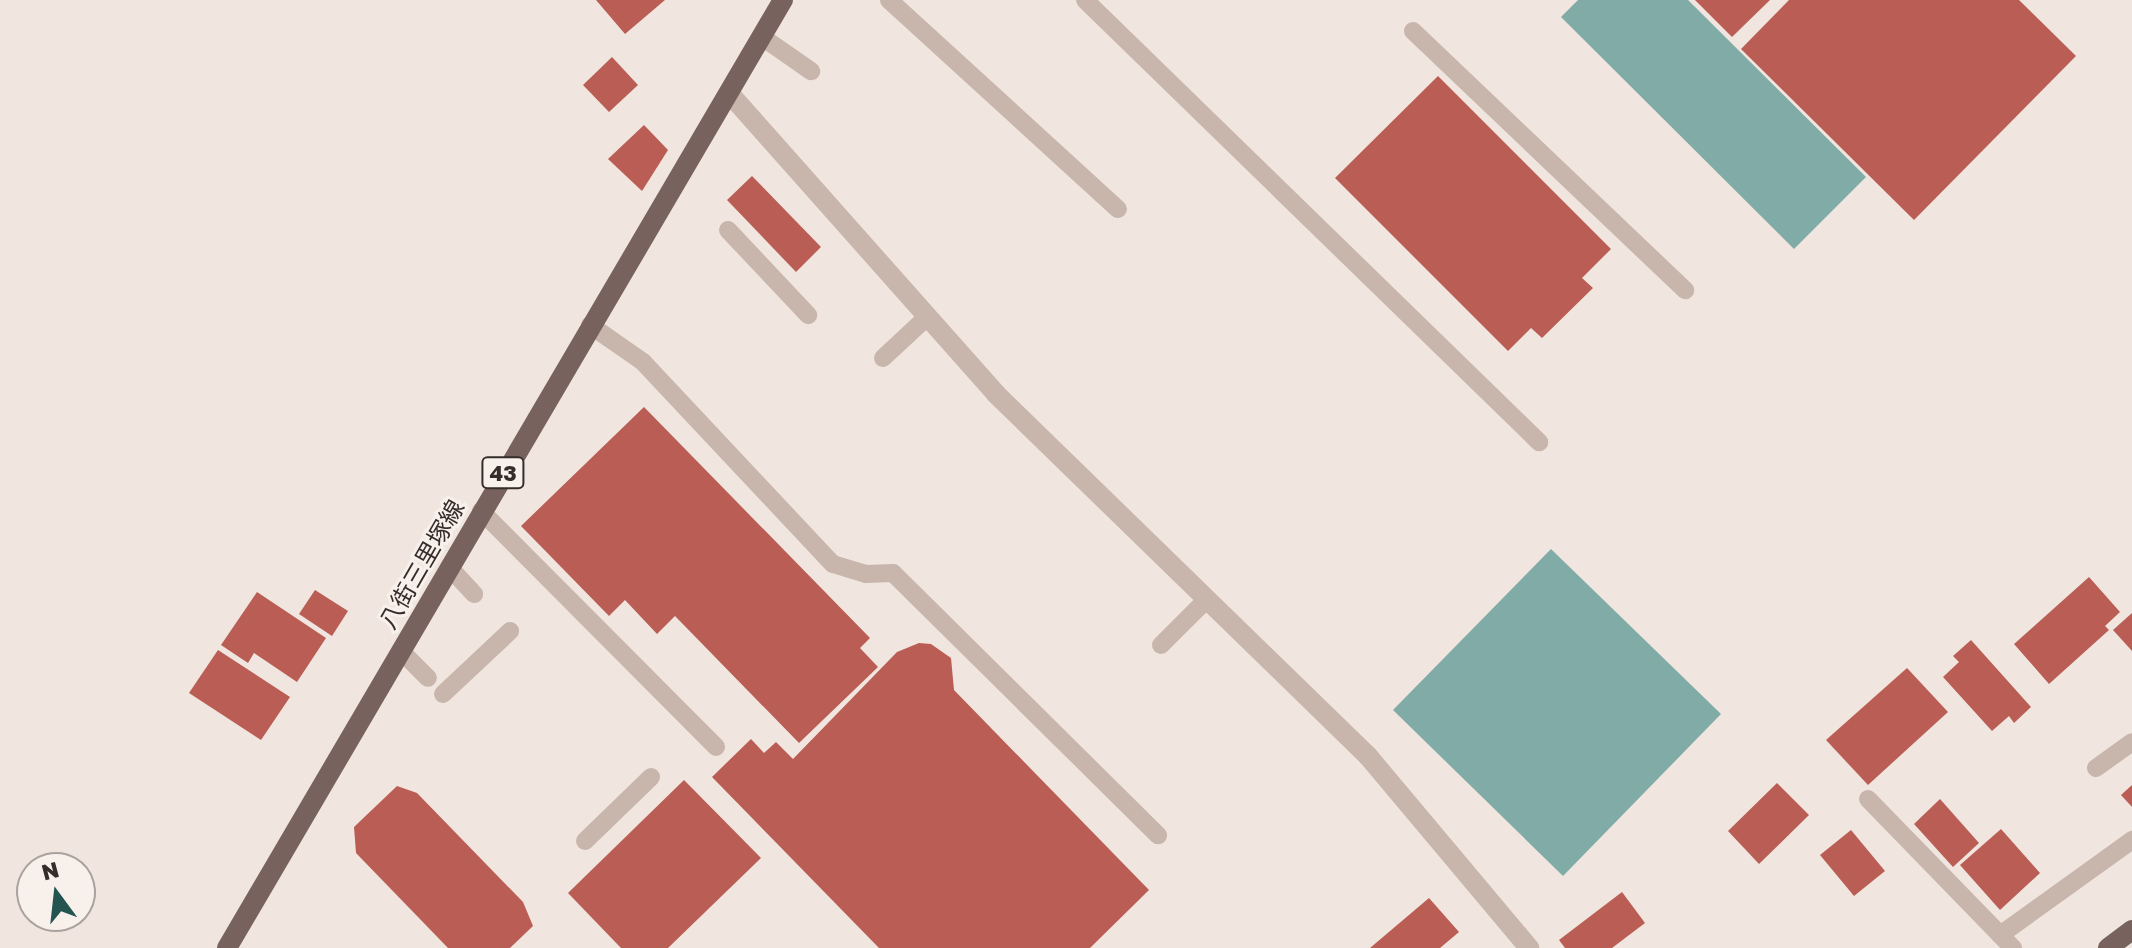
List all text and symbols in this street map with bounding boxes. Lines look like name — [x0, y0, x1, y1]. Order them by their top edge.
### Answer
road number: 43 — [481, 455, 525, 491]
street label: 八街三里塚線 — [373, 494, 469, 634]
north arrow — [16, 852, 96, 932]
text: N — [39, 855, 62, 885]

